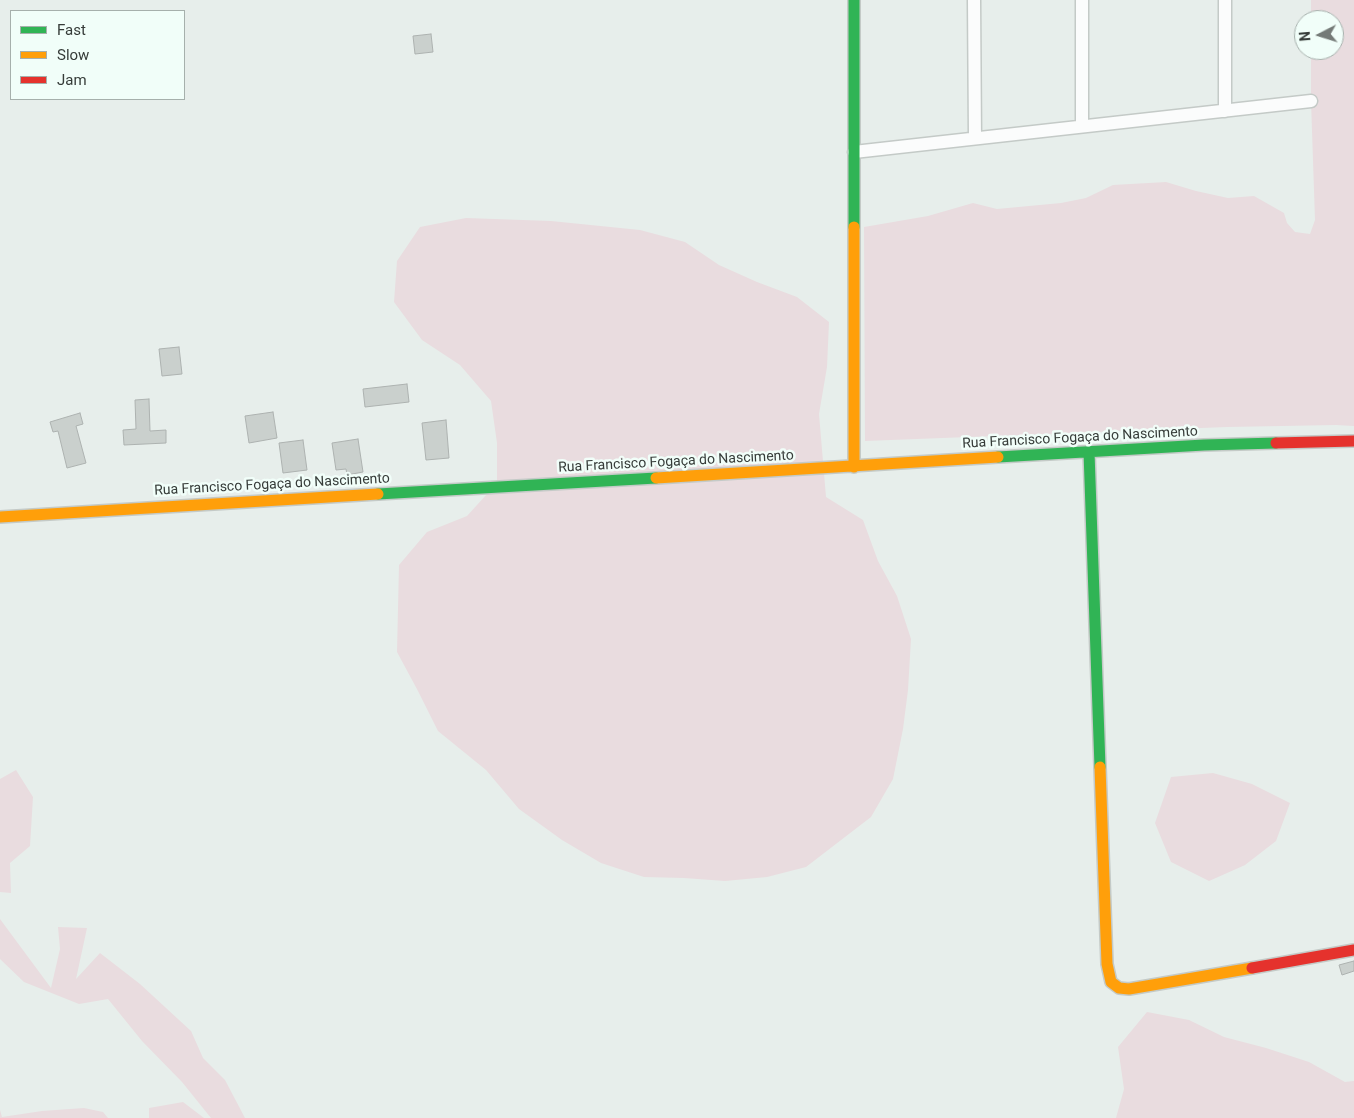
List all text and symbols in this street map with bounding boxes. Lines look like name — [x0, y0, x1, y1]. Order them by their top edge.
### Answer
legend — [10, 10, 185, 100]
north arrow — [1294, 10, 1344, 60]
text: Fast — [57, 21, 86, 39]
text: N — [1297, 31, 1313, 42]
text: Slow — [57, 46, 89, 64]
text: Jam — [57, 71, 87, 89]
street label: Rua Francisco Fogaça do Nascimento — [962, 423, 1198, 453]
street label: Rua Francisco Fogaça do Nascimento — [558, 447, 794, 477]
street label: Rua Francisco Fogaça do Nascimento — [154, 470, 390, 500]

